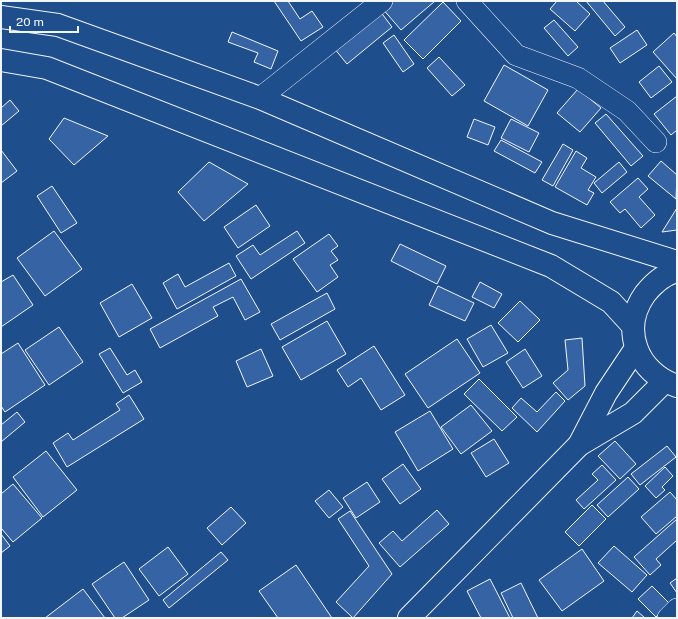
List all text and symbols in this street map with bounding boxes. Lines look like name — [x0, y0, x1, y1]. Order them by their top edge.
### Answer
scale bar — [10, 8, 78, 34]
text: 20 m — [16, 15, 44, 29]

